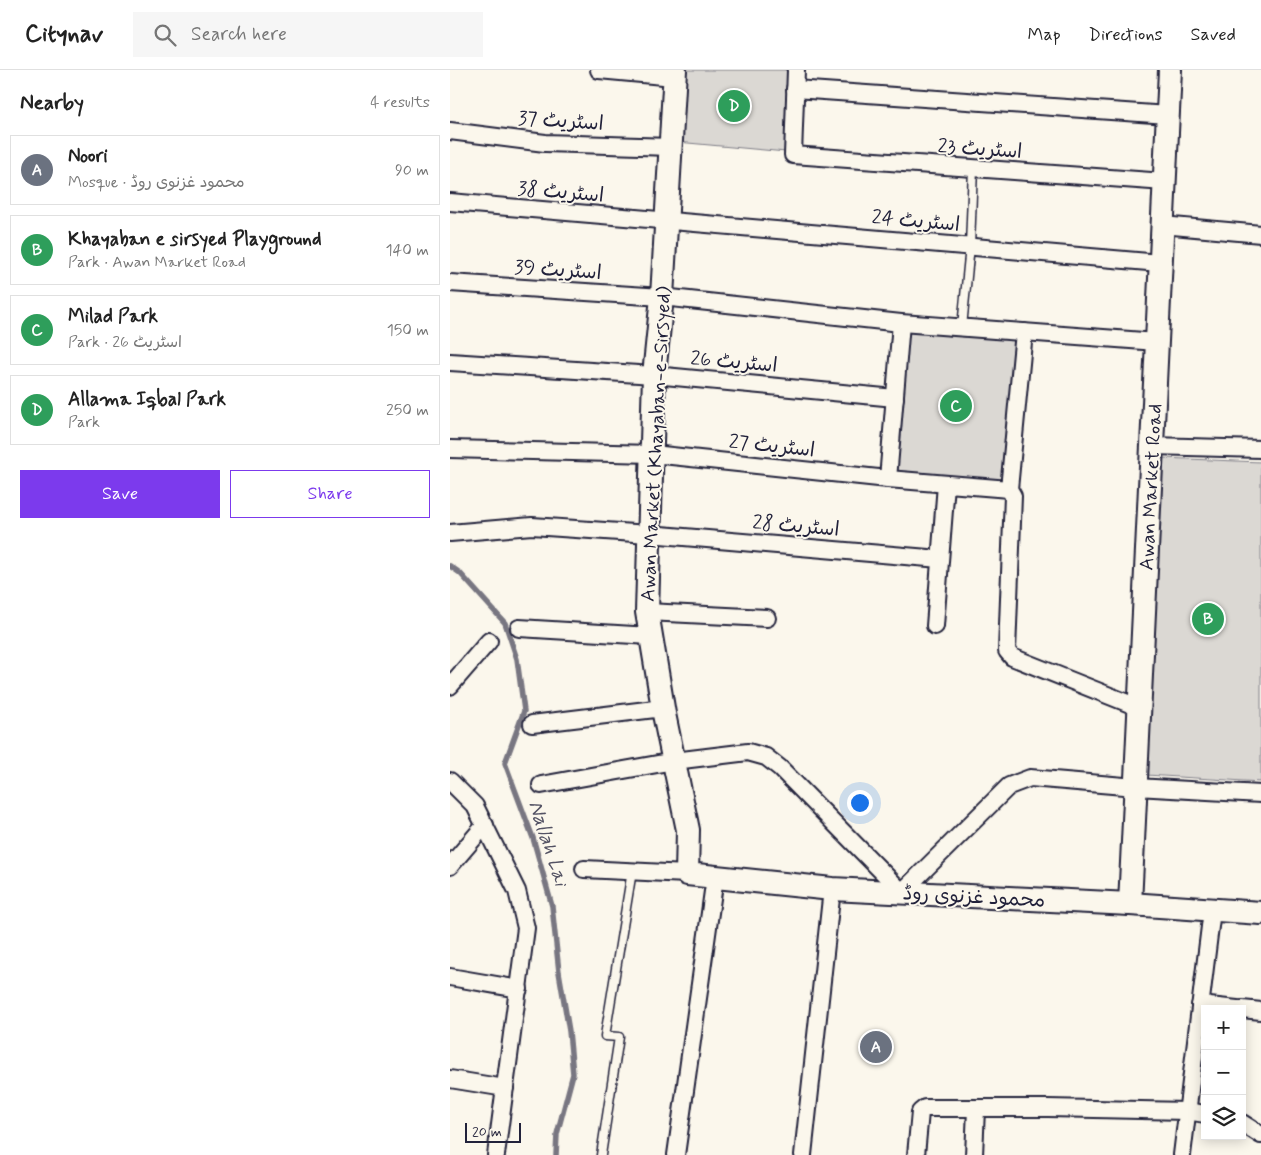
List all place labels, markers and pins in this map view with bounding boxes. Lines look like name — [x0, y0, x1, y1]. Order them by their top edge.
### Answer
pin: D — [718, 87, 750, 125]
pin: C — [940, 387, 972, 425]
pin: B — [1192, 600, 1224, 638]
pin: A — [860, 1028, 892, 1066]

